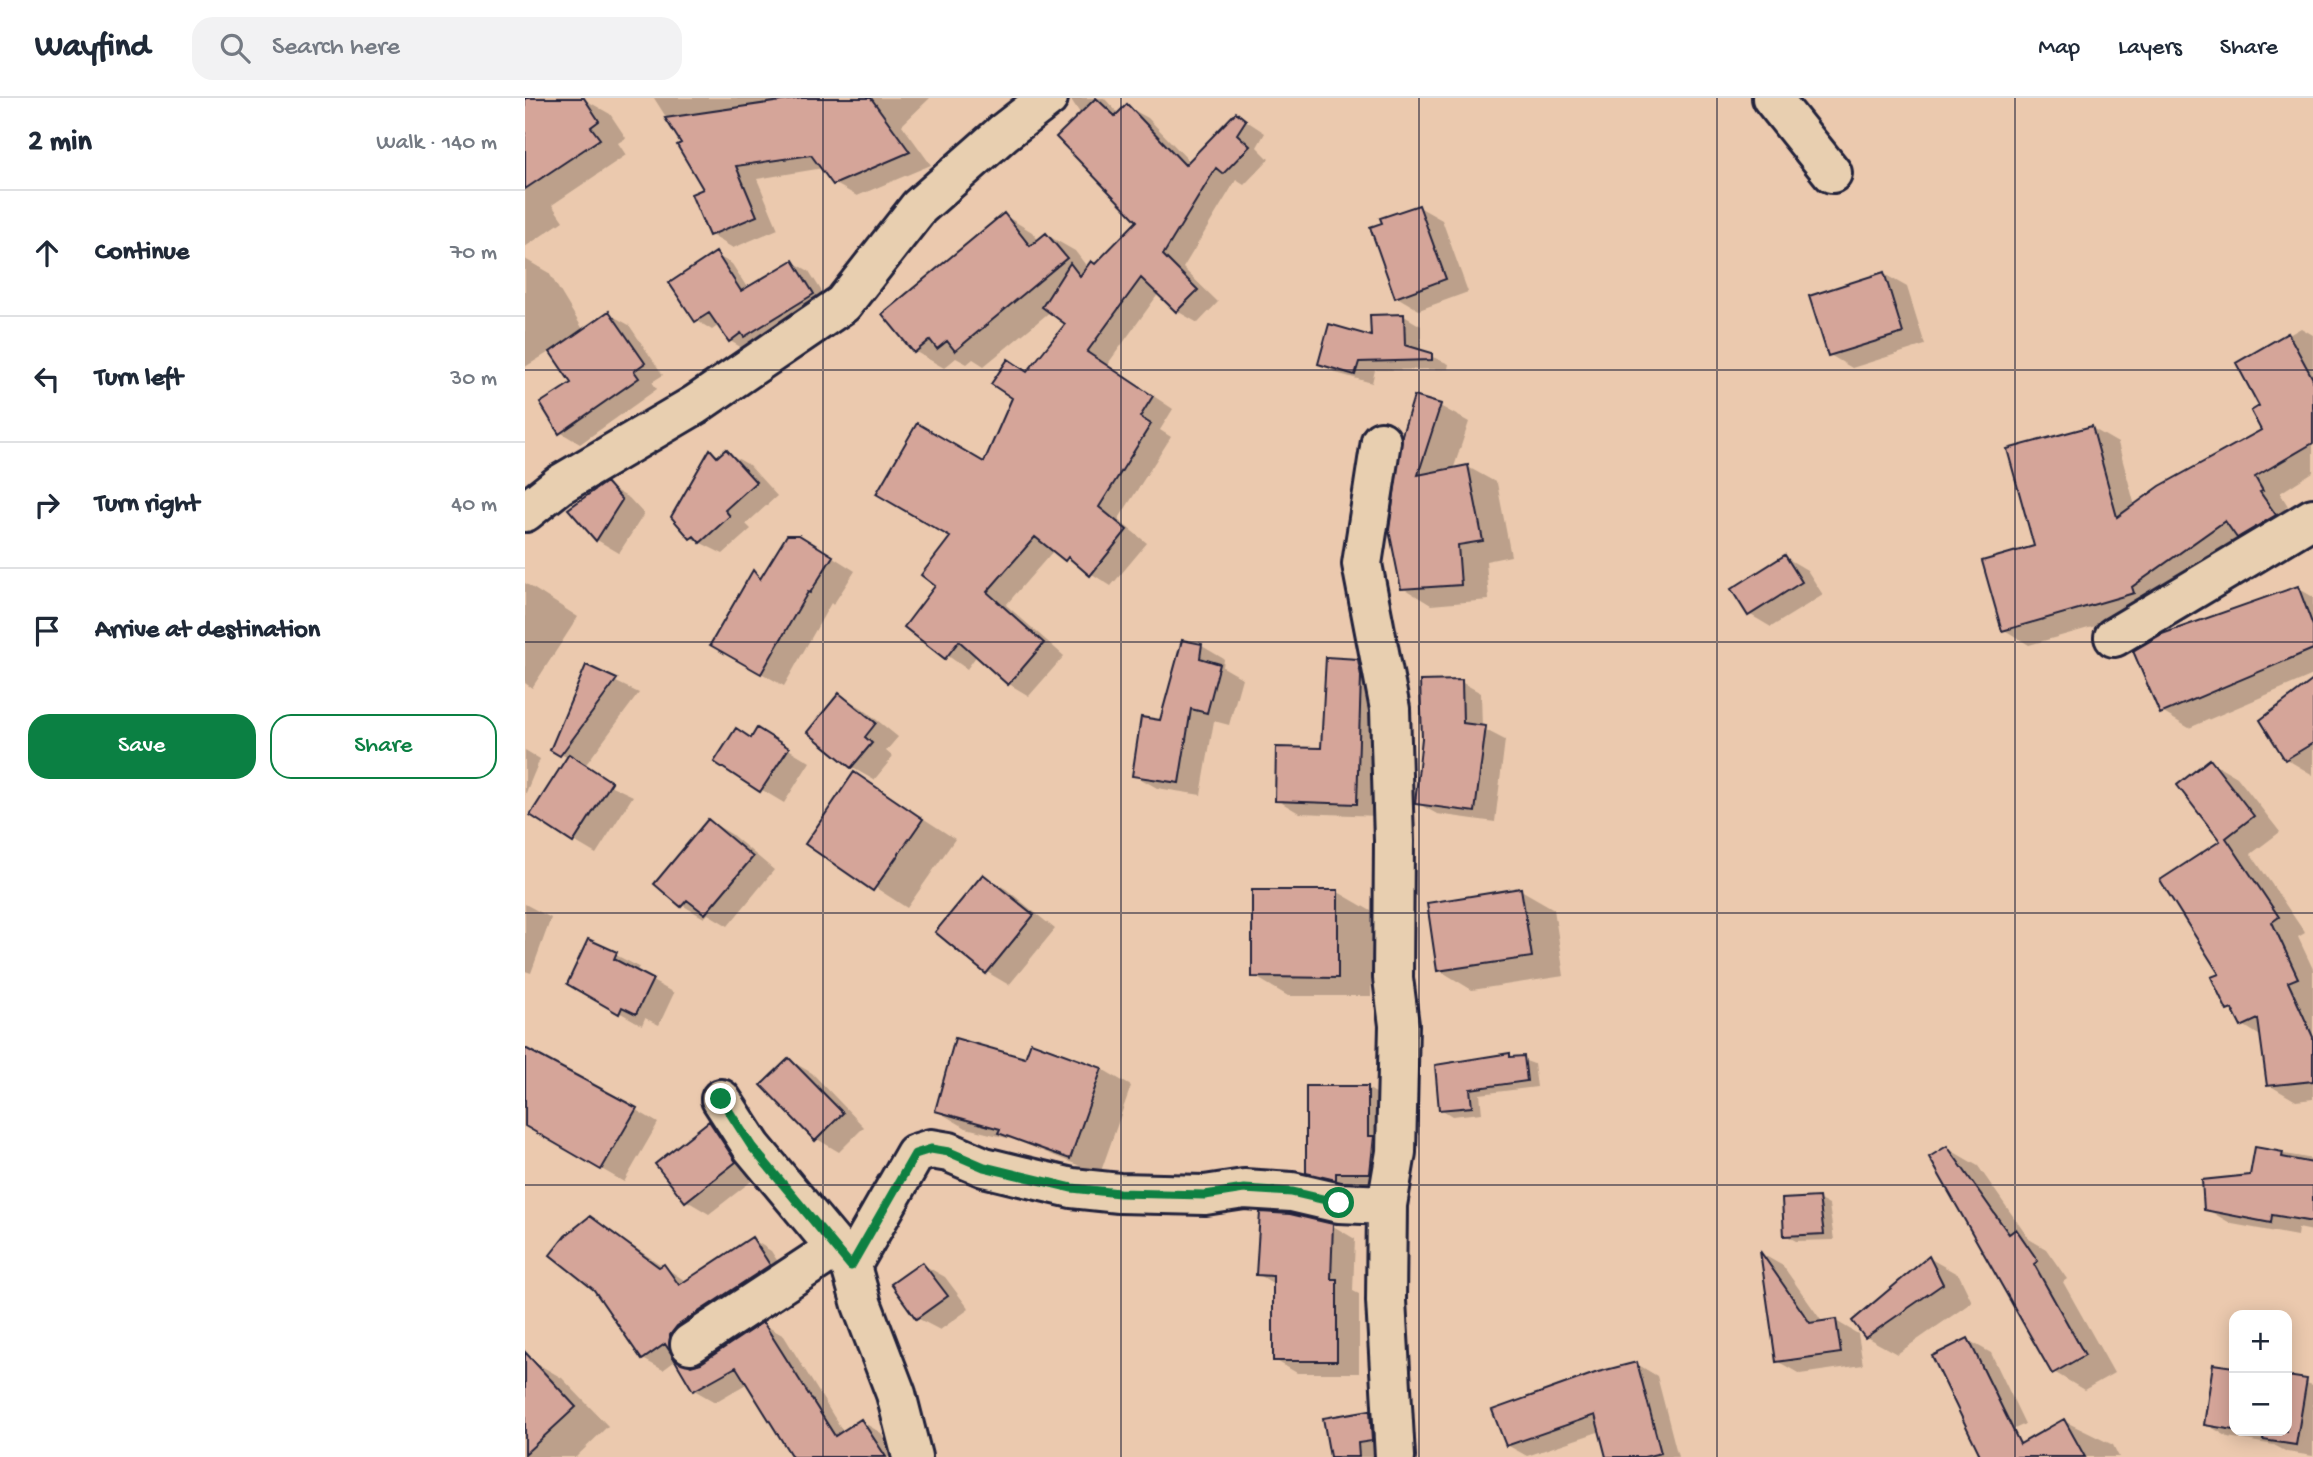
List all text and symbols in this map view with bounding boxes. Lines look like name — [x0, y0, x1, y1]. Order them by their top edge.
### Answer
search box — [192, 17, 682, 80]
text: Wayfind — [35, 29, 150, 67]
icon: search — [216, 29, 254, 67]
text: Search here — [272, 33, 400, 64]
text: Map — [2038, 34, 2080, 63]
text: Layers — [2118, 34, 2182, 63]
text: Share — [2220, 34, 2278, 63]
text: 2 min — [28, 126, 92, 161]
text: Walk · 140 m — [376, 130, 497, 157]
icon: ahead — [28, 234, 66, 272]
text: Continue — [95, 238, 189, 269]
text: 70 m — [450, 240, 497, 267]
icon: left — [28, 360, 66, 398]
text: Turn left — [95, 364, 183, 395]
text: 30 m — [450, 366, 497, 393]
icon: right — [28, 486, 66, 524]
text: Turn right — [95, 490, 199, 521]
text: 40 m — [451, 492, 497, 519]
icon: arrive — [28, 612, 66, 650]
text: Arrive at destination — [95, 616, 320, 647]
button: Save — [28, 714, 256, 779]
button: Share — [270, 714, 497, 779]
route end — [705, 1083, 736, 1114]
route start — [1323, 1187, 1354, 1218]
map controls — [2229, 1310, 2292, 1436]
button: + — [2229, 1310, 2292, 1373]
button: − — [2229, 1373, 2292, 1436]

